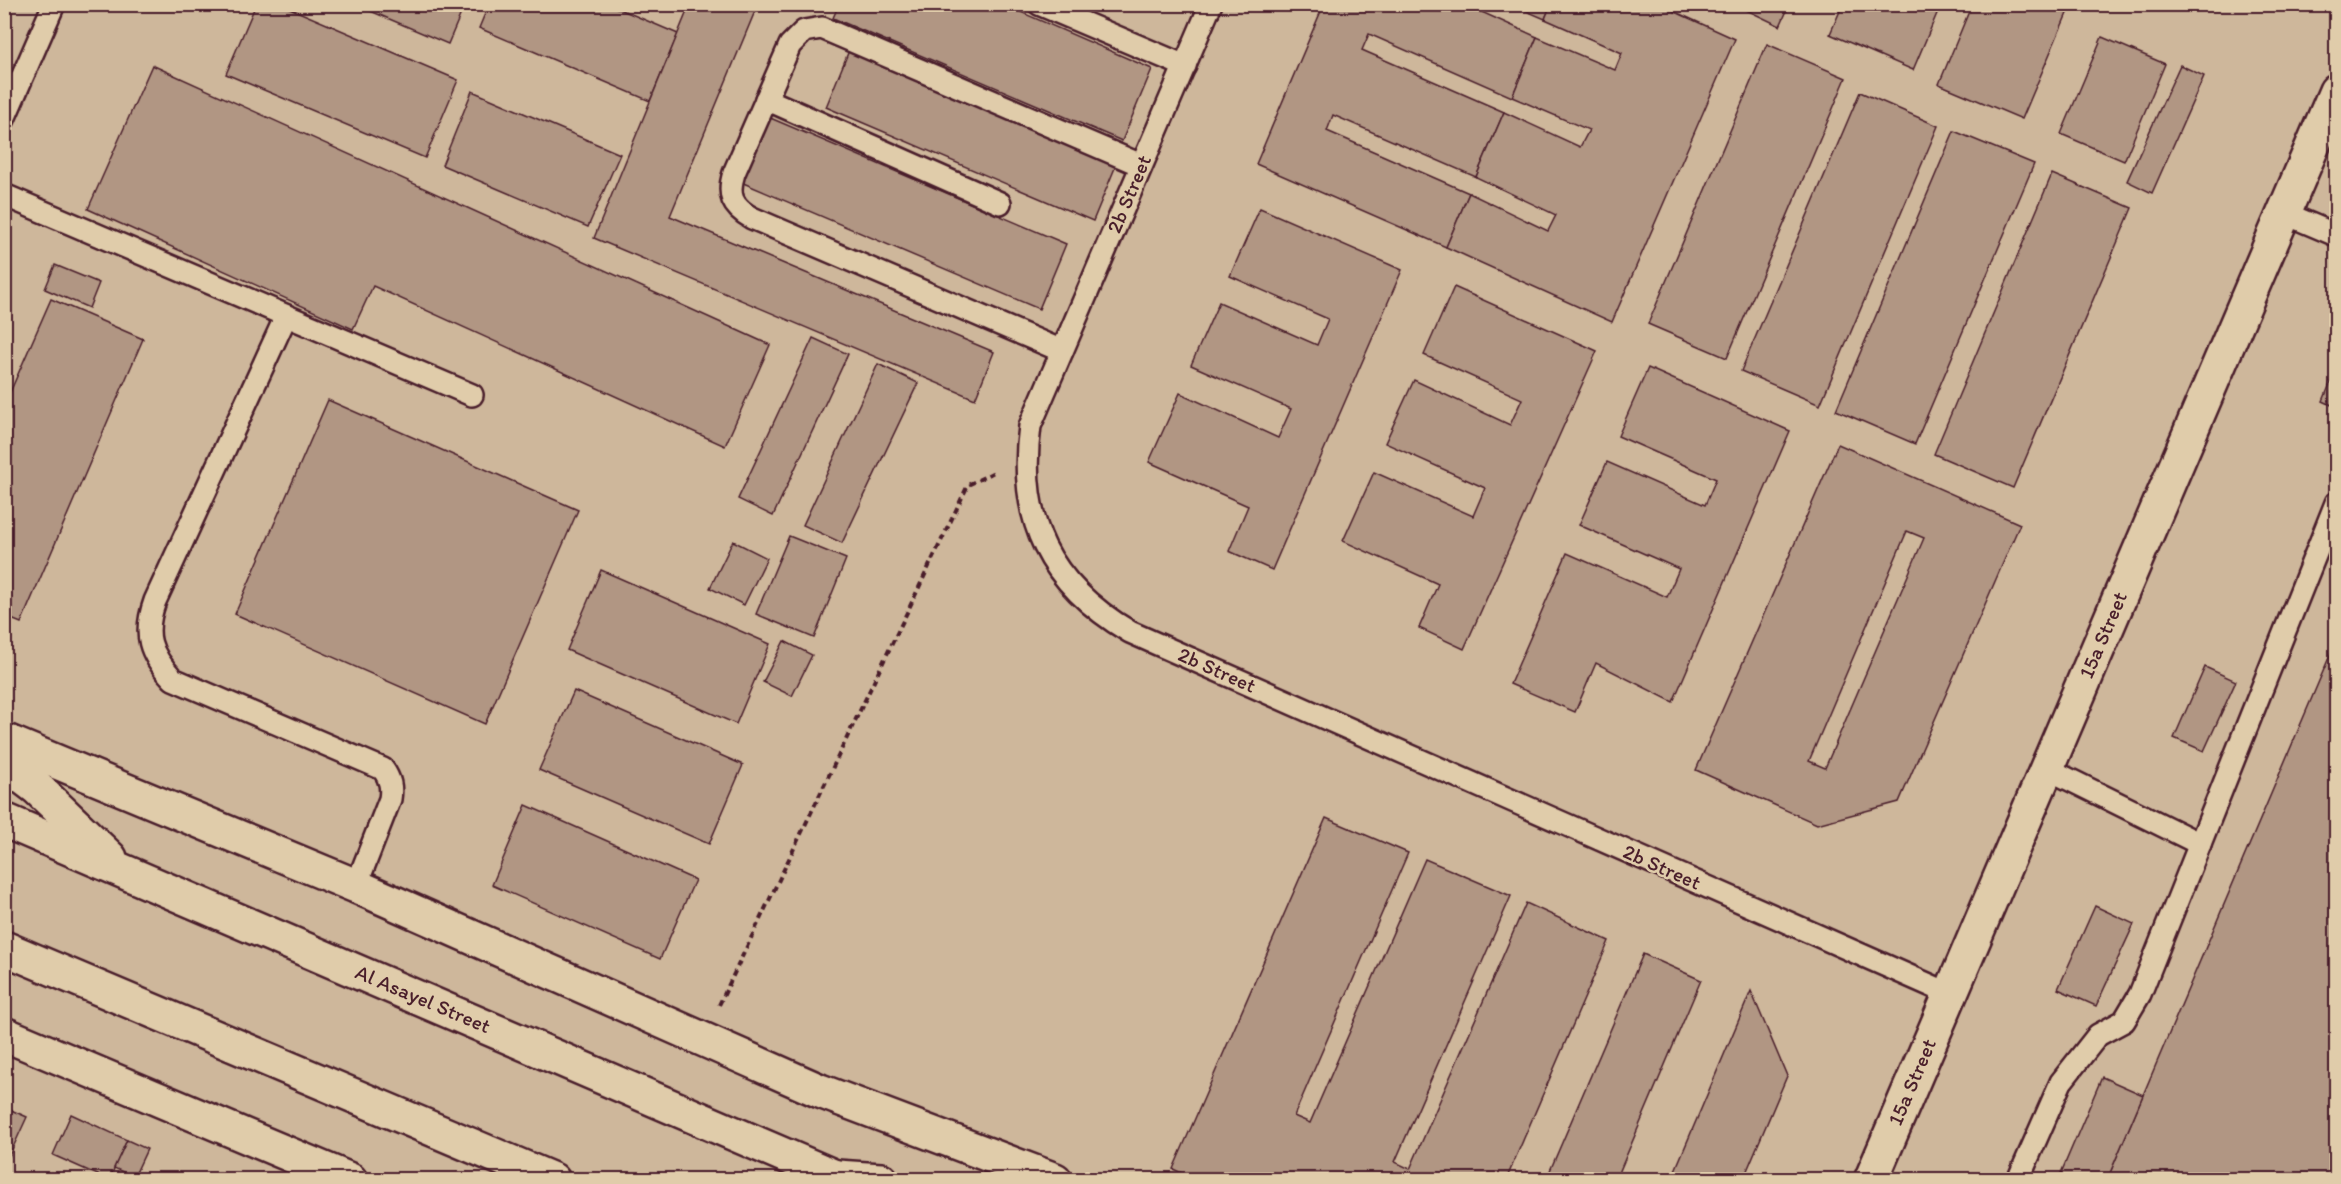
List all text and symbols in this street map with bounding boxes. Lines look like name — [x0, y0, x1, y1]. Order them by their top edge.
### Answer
street label: 2b Street — [1101, 151, 1156, 237]
street label: 15a Street — [2073, 587, 2132, 682]
street label: 2b Street — [1174, 641, 1260, 698]
street label: 2b Street — [1619, 838, 1705, 895]
street label: Al Asayel Street — [352, 959, 495, 1038]
street label: 15a Street — [1882, 1034, 1941, 1129]

